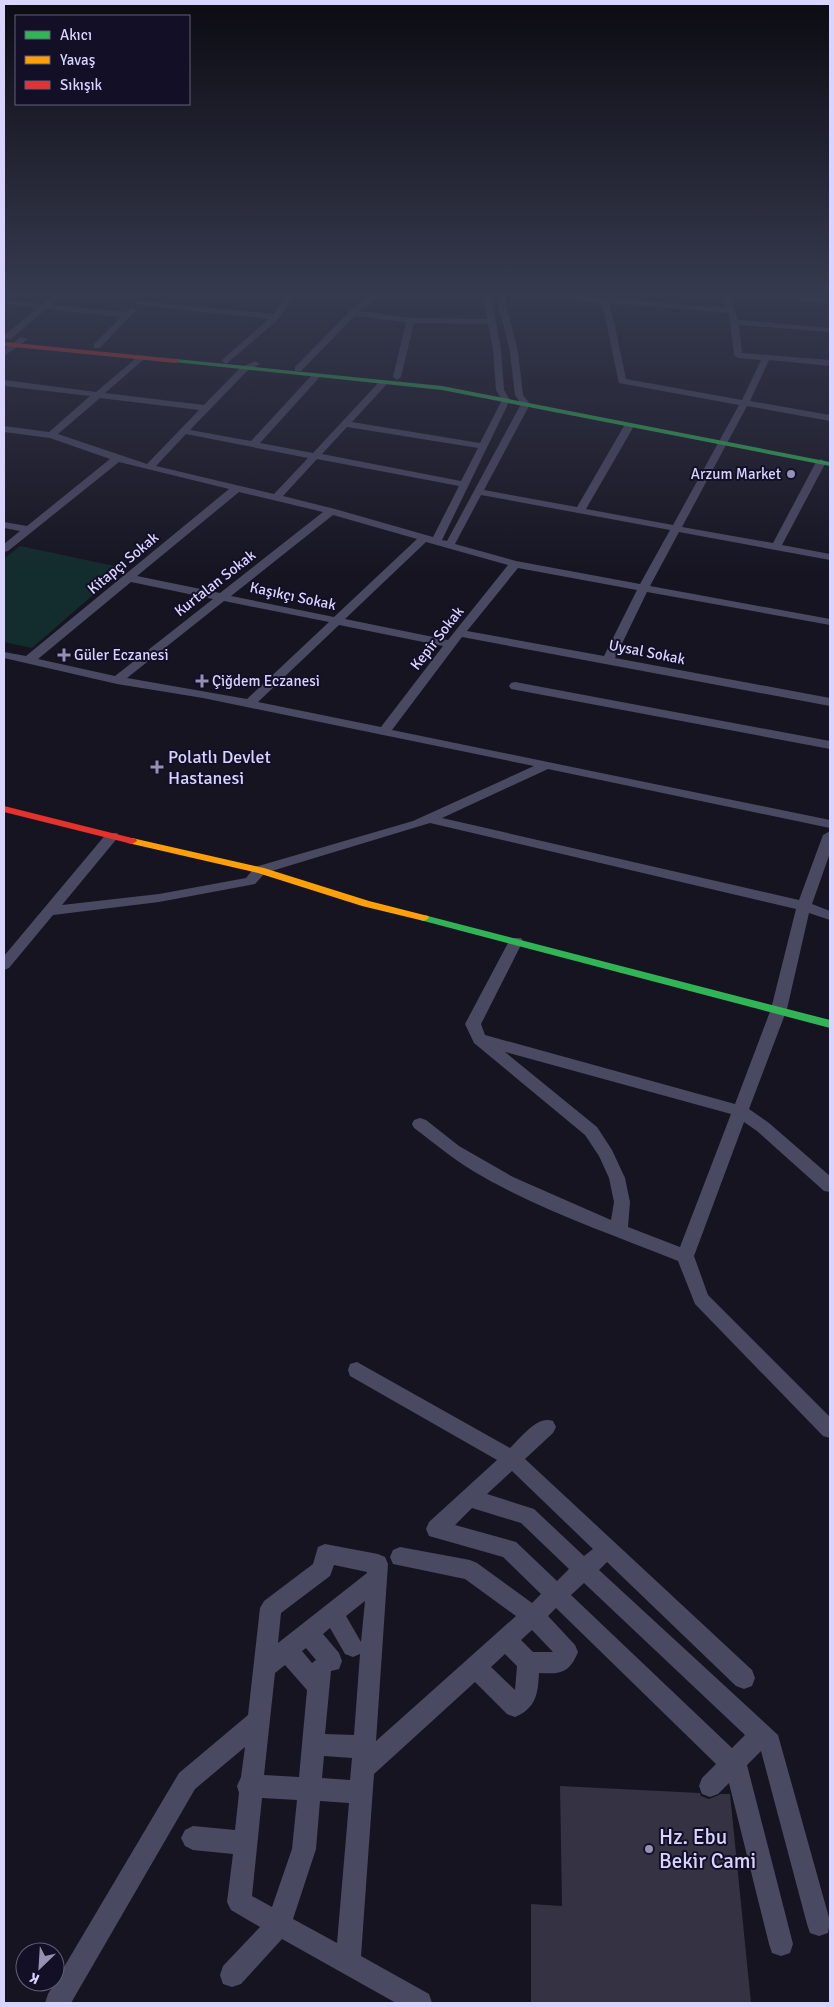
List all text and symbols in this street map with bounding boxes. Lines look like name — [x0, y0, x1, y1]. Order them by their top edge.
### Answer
legend — [15, 15, 190, 105]
text: Akıcı — [60, 26, 92, 44]
text: Yavaş — [60, 51, 96, 69]
text: Sıkışık — [60, 76, 103, 94]
place label: Arzum Market — [691, 465, 781, 483]
marker: Arzum Market — [785, 468, 797, 480]
street label: Kitapçı Sokak — [84, 528, 163, 598]
street label: Kurtalan Sokak — [171, 545, 259, 620]
street label: Kaşıkçı Sokak — [248, 578, 338, 614]
street label: Kepir Sokak — [407, 602, 468, 673]
street label: Uysal Sokak — [607, 636, 687, 668]
place label: Güler Eczanesi — [74, 646, 168, 664]
marker: Güler Eczanesi — [58, 649, 70, 661]
place label: Çiğdem Eczanesi — [212, 672, 320, 690]
marker: Çiğdem Eczanesi — [196, 675, 208, 687]
place label: Polatlı Devlet Hastanesi — [168, 746, 271, 789]
marker: Polatlı Devlet Hastanesi — [150, 760, 164, 774]
place label: Hz. Ebu Bekir Cami — [659, 1824, 756, 1874]
marker: Hz. Ebu Bekir Cami — [643, 1843, 655, 1855]
north arrow — [15, 1942, 65, 1992]
text: K — [27, 1969, 42, 1988]

